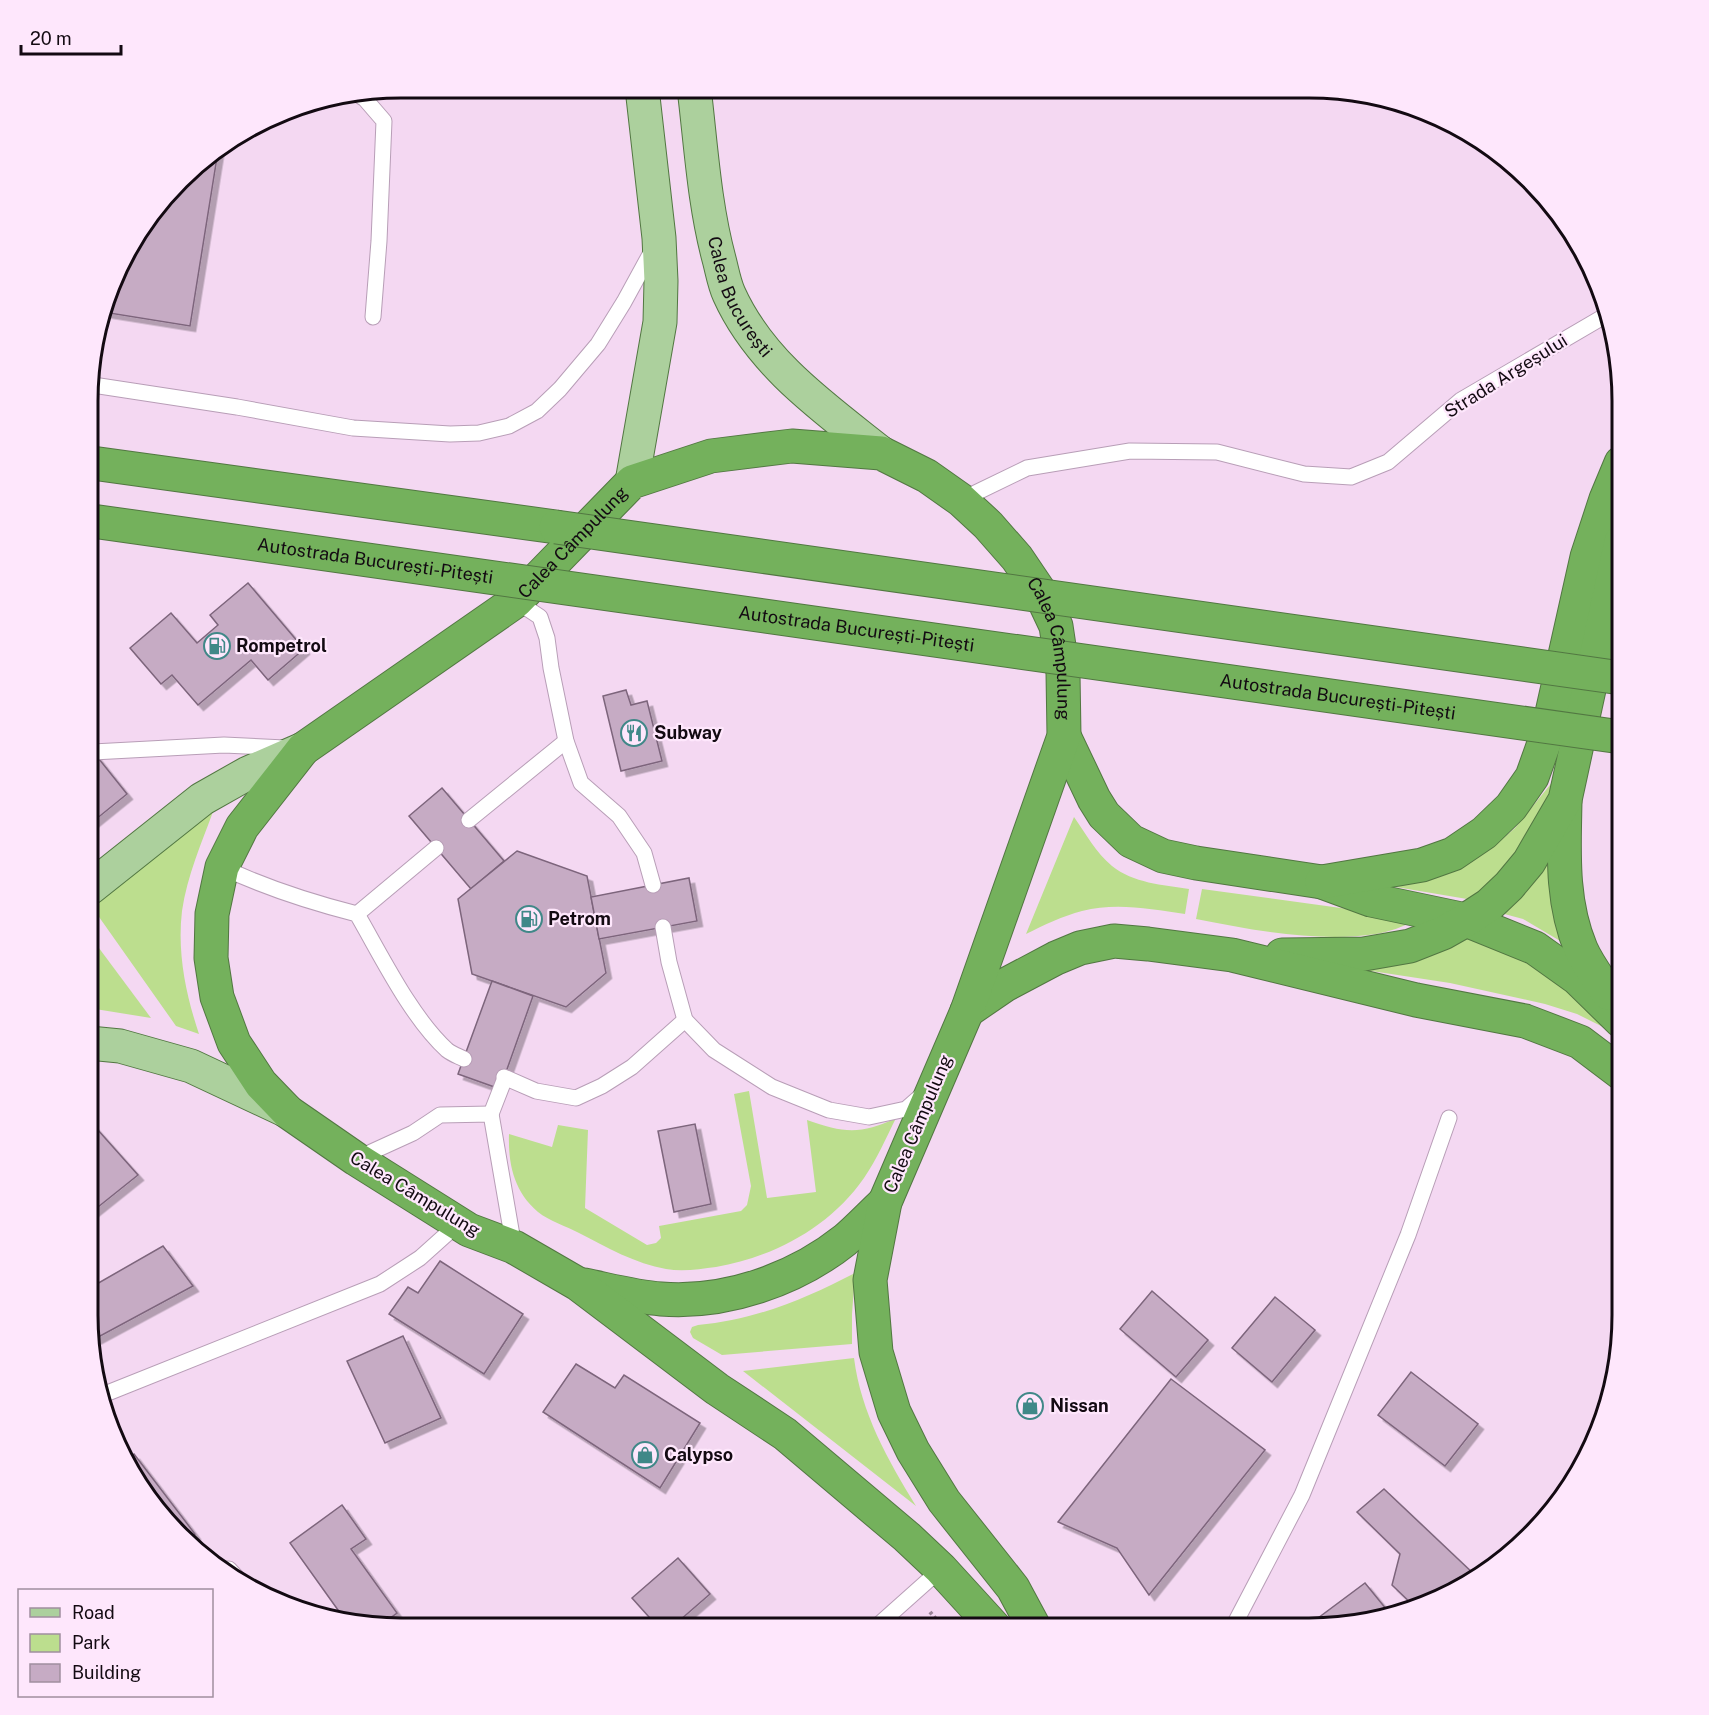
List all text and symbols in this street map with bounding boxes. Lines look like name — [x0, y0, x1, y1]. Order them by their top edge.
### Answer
scale bar — [21, 18, 122, 56]
text: 20 m — [30, 28, 72, 49]
street label: Calea București — [704, 234, 777, 361]
street label: Strada Argeșului — [1440, 329, 1571, 422]
street label: Calea Câmpulung — [513, 482, 632, 603]
street label: Autostrada București-Pitești — [256, 533, 495, 588]
street label: Calea Câmpulung — [1023, 573, 1075, 721]
street label: Autostrada București-Pitești — [737, 601, 976, 656]
fuel station icon: Rompetrol — [202, 631, 232, 661]
place label: Rompetrol — [236, 635, 327, 656]
street label: Autostrada București-Pitești — [1218, 669, 1457, 724]
restaurant icon: Subway — [619, 718, 649, 748]
place label: Subway — [654, 722, 722, 743]
fuel station icon: Petrom — [514, 904, 544, 934]
place label: Petrom — [548, 908, 611, 929]
street label: Calea Câmpulung — [879, 1052, 956, 1196]
street label: Calea Câmpulung — [346, 1146, 484, 1241]
shop icon: Nissan — [1015, 1391, 1045, 1421]
place label: Nissan — [1050, 1395, 1109, 1416]
shop icon: Calypso — [630, 1440, 660, 1470]
place label: Calypso — [664, 1444, 733, 1465]
legend — [18, 1589, 213, 1697]
text: Road — [72, 1602, 115, 1623]
text: Park — [72, 1632, 110, 1653]
text: Building — [72, 1662, 141, 1683]

